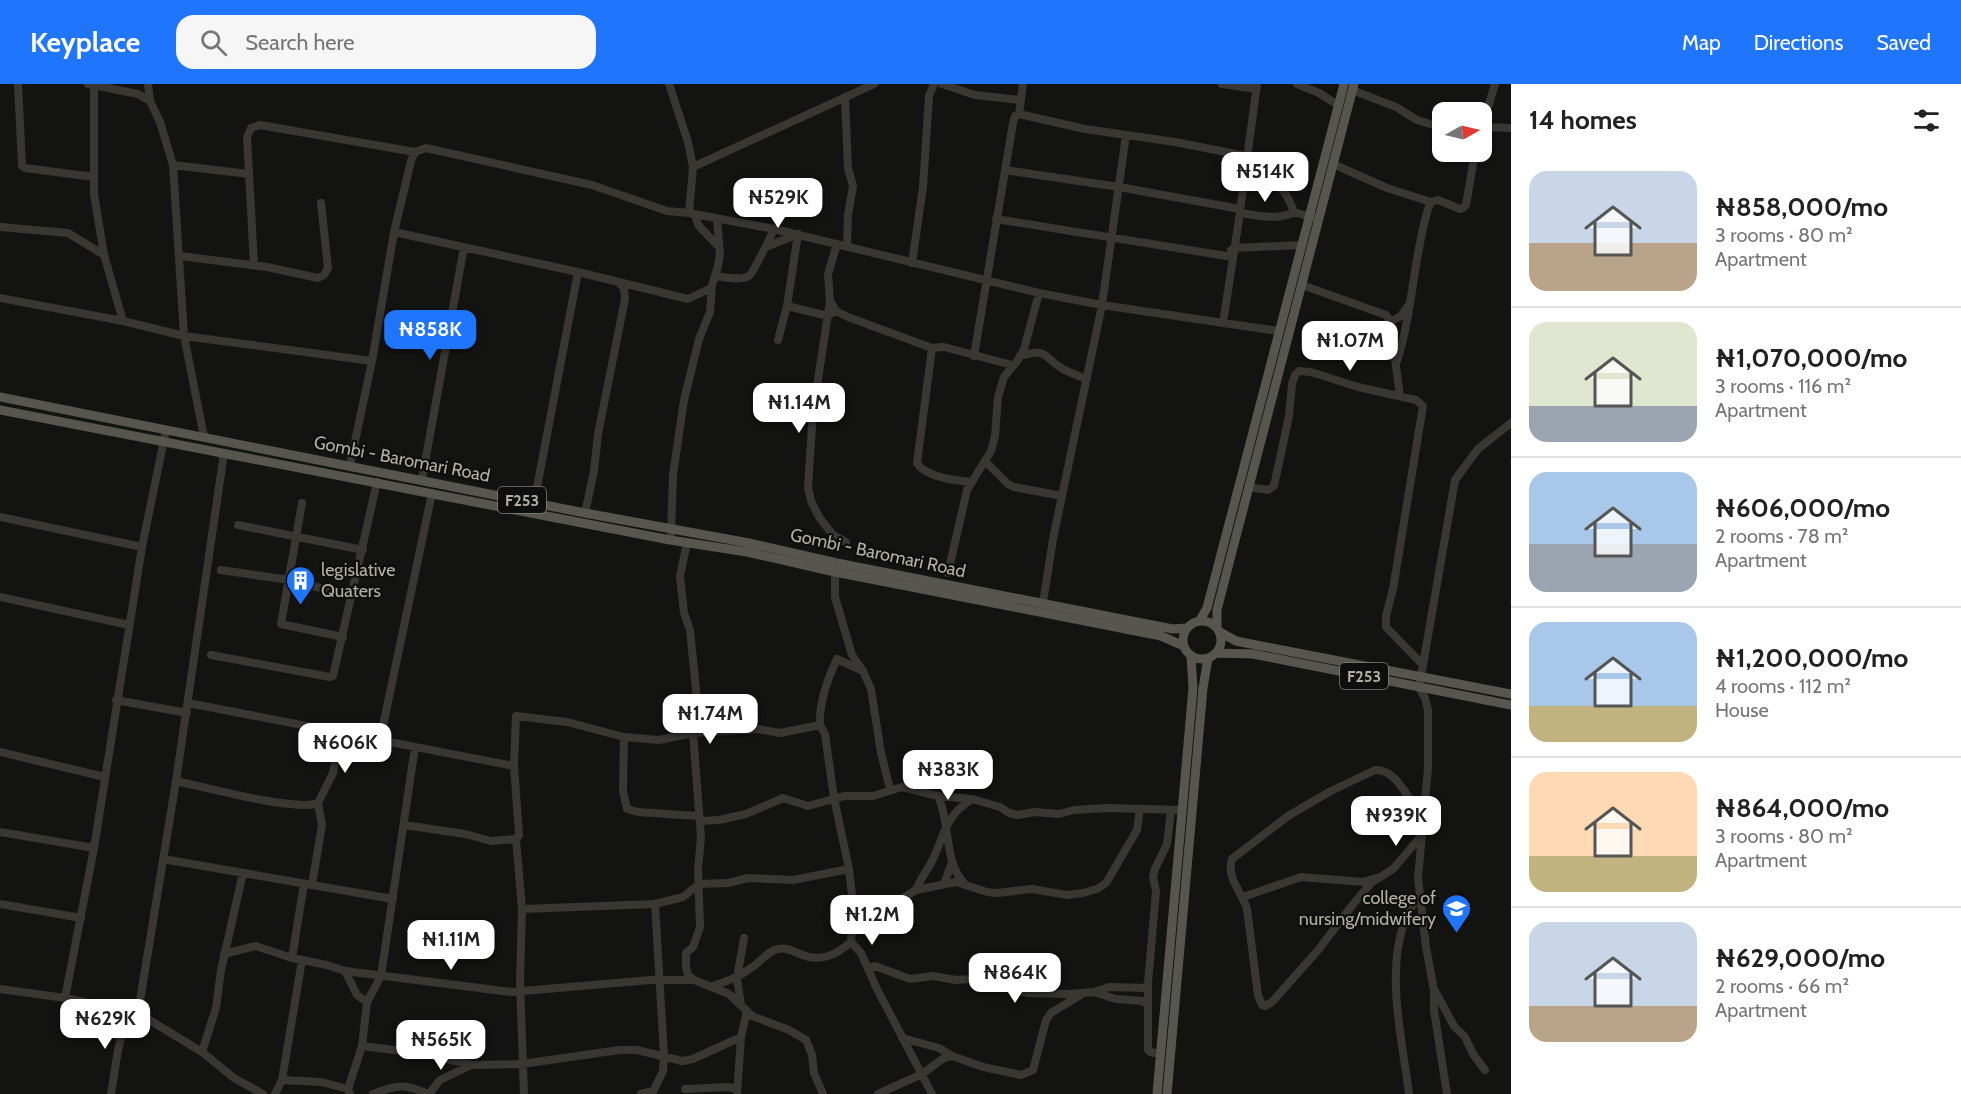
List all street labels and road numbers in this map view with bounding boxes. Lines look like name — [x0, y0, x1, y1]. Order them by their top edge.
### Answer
street label: Gombi - Baromari Road — [312, 431, 492, 487]
road number: F253 — [498, 487, 546, 513]
street label: Gombi - Baromari Road — [788, 524, 968, 582]
road number: F253 — [1340, 663, 1388, 689]

